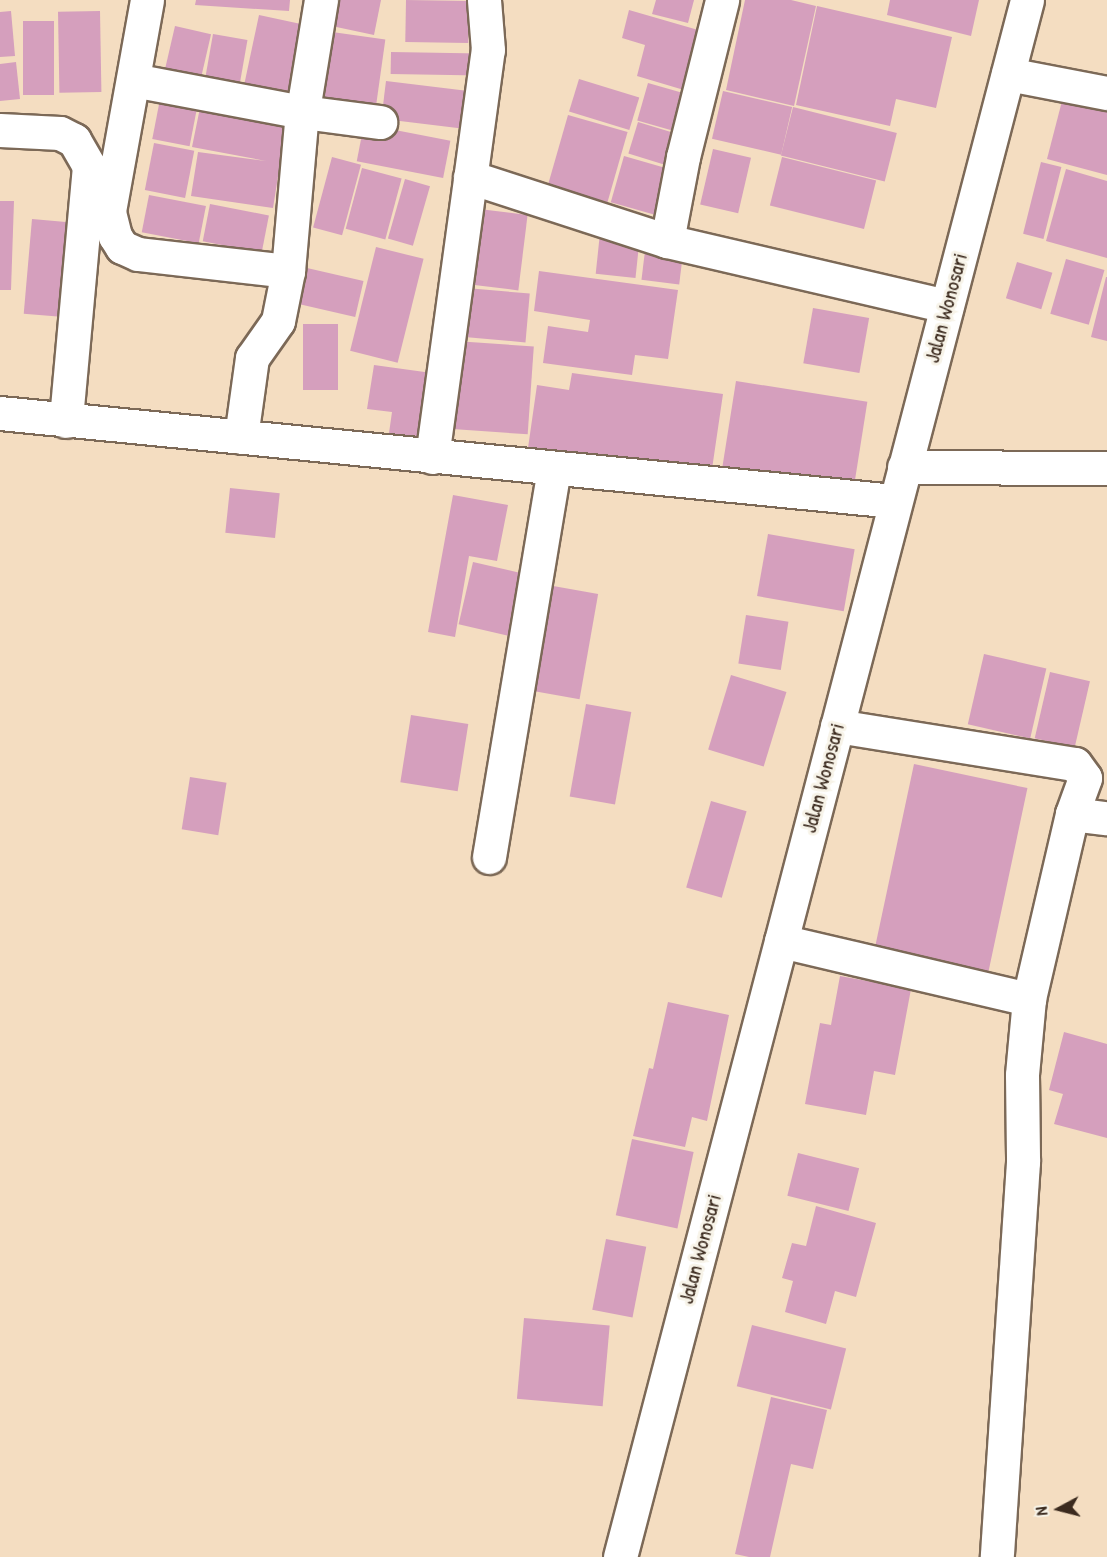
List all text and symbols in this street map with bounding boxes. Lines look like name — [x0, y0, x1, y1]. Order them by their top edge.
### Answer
street label: Jalan Wonosari — [919, 250, 973, 366]
street label: Jalan Wonosari — [796, 720, 850, 836]
street label: Jalan Wonosari — [673, 1191, 727, 1307]
north arrow — [1029, 1479, 1089, 1539]
text: N — [1030, 1506, 1053, 1517]

